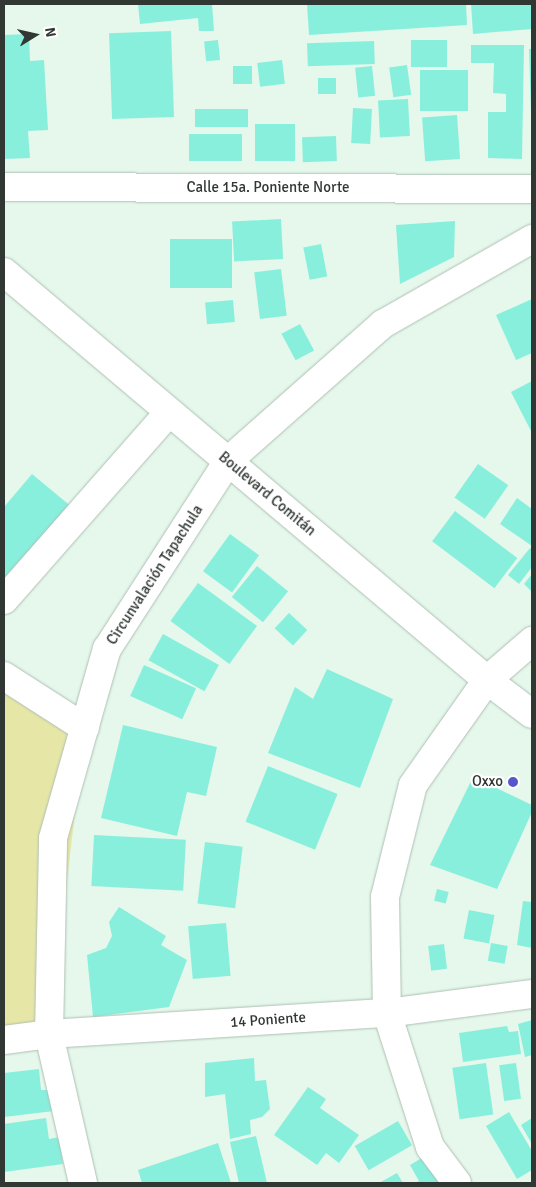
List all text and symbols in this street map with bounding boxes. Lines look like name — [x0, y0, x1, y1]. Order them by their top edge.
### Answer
north arrow — [10, 10, 60, 60]
text: N — [41, 26, 59, 39]
street label: Calle 15a. Poniente Norte — [186, 179, 350, 197]
street label: Boulevard Comitán — [215, 448, 319, 540]
street label: Circunvalación Tapachula — [103, 502, 207, 648]
place label: Oxxo — [472, 773, 503, 791]
marker: Oxxo — [507, 776, 519, 788]
street label: 14 Poniente — [229, 1008, 307, 1032]

